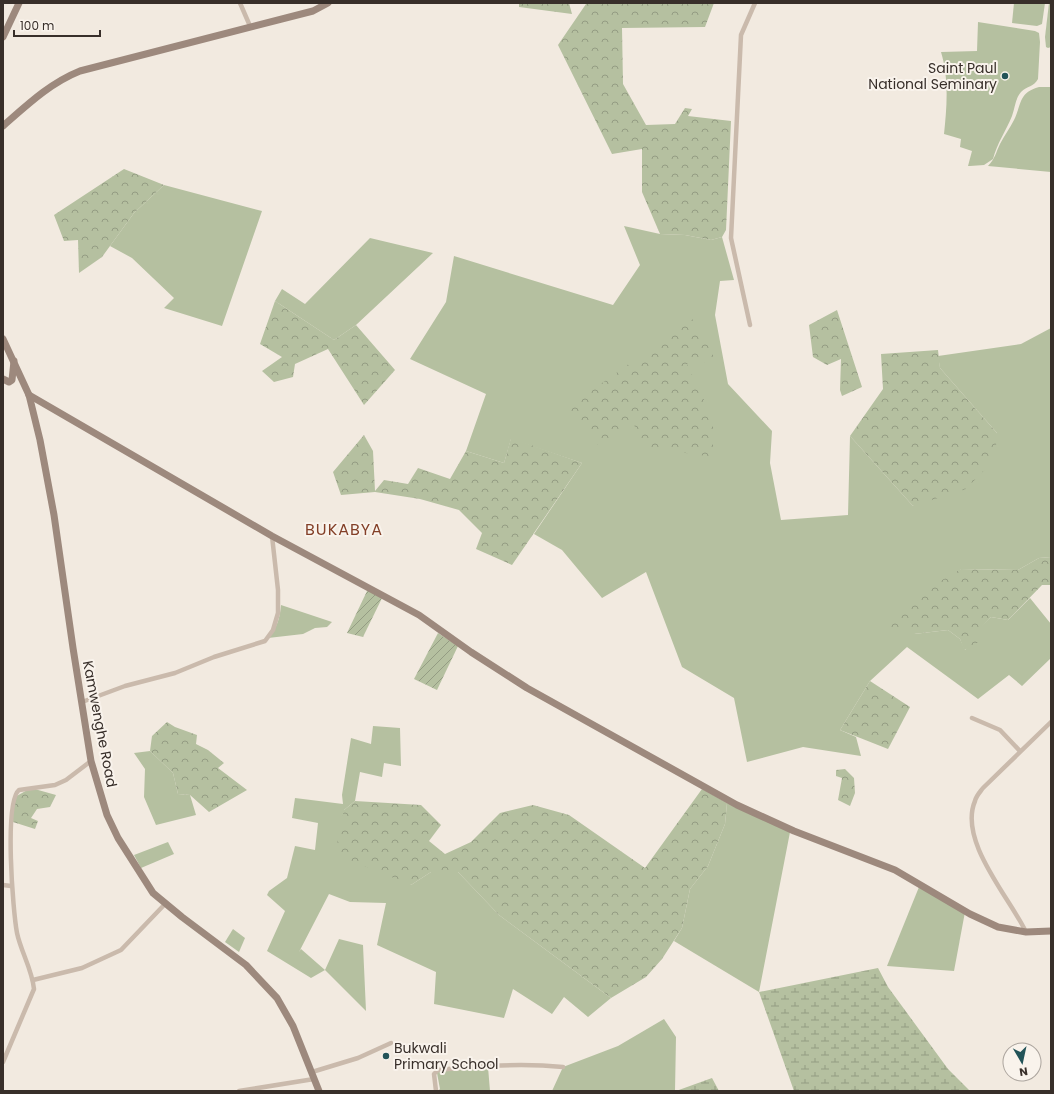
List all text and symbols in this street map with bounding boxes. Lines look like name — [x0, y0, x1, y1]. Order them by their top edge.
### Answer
scale bar — [14, 12, 100, 38]
text: 100 m — [20, 17, 54, 34]
place label: Saint Paul National Seminary — [868, 58, 997, 94]
marker: Saint Paul National Seminary — [1000, 71, 1010, 81]
district label: BUKABYA — [305, 518, 383, 541]
street label: Kamwenghe Road — [78, 659, 122, 789]
place label: Bukwali Primary School — [394, 1038, 499, 1074]
north arrow — [1002, 1042, 1042, 1082]
marker: Bukwali Primary School — [381, 1051, 391, 1061]
text: N — [1018, 1063, 1029, 1080]

